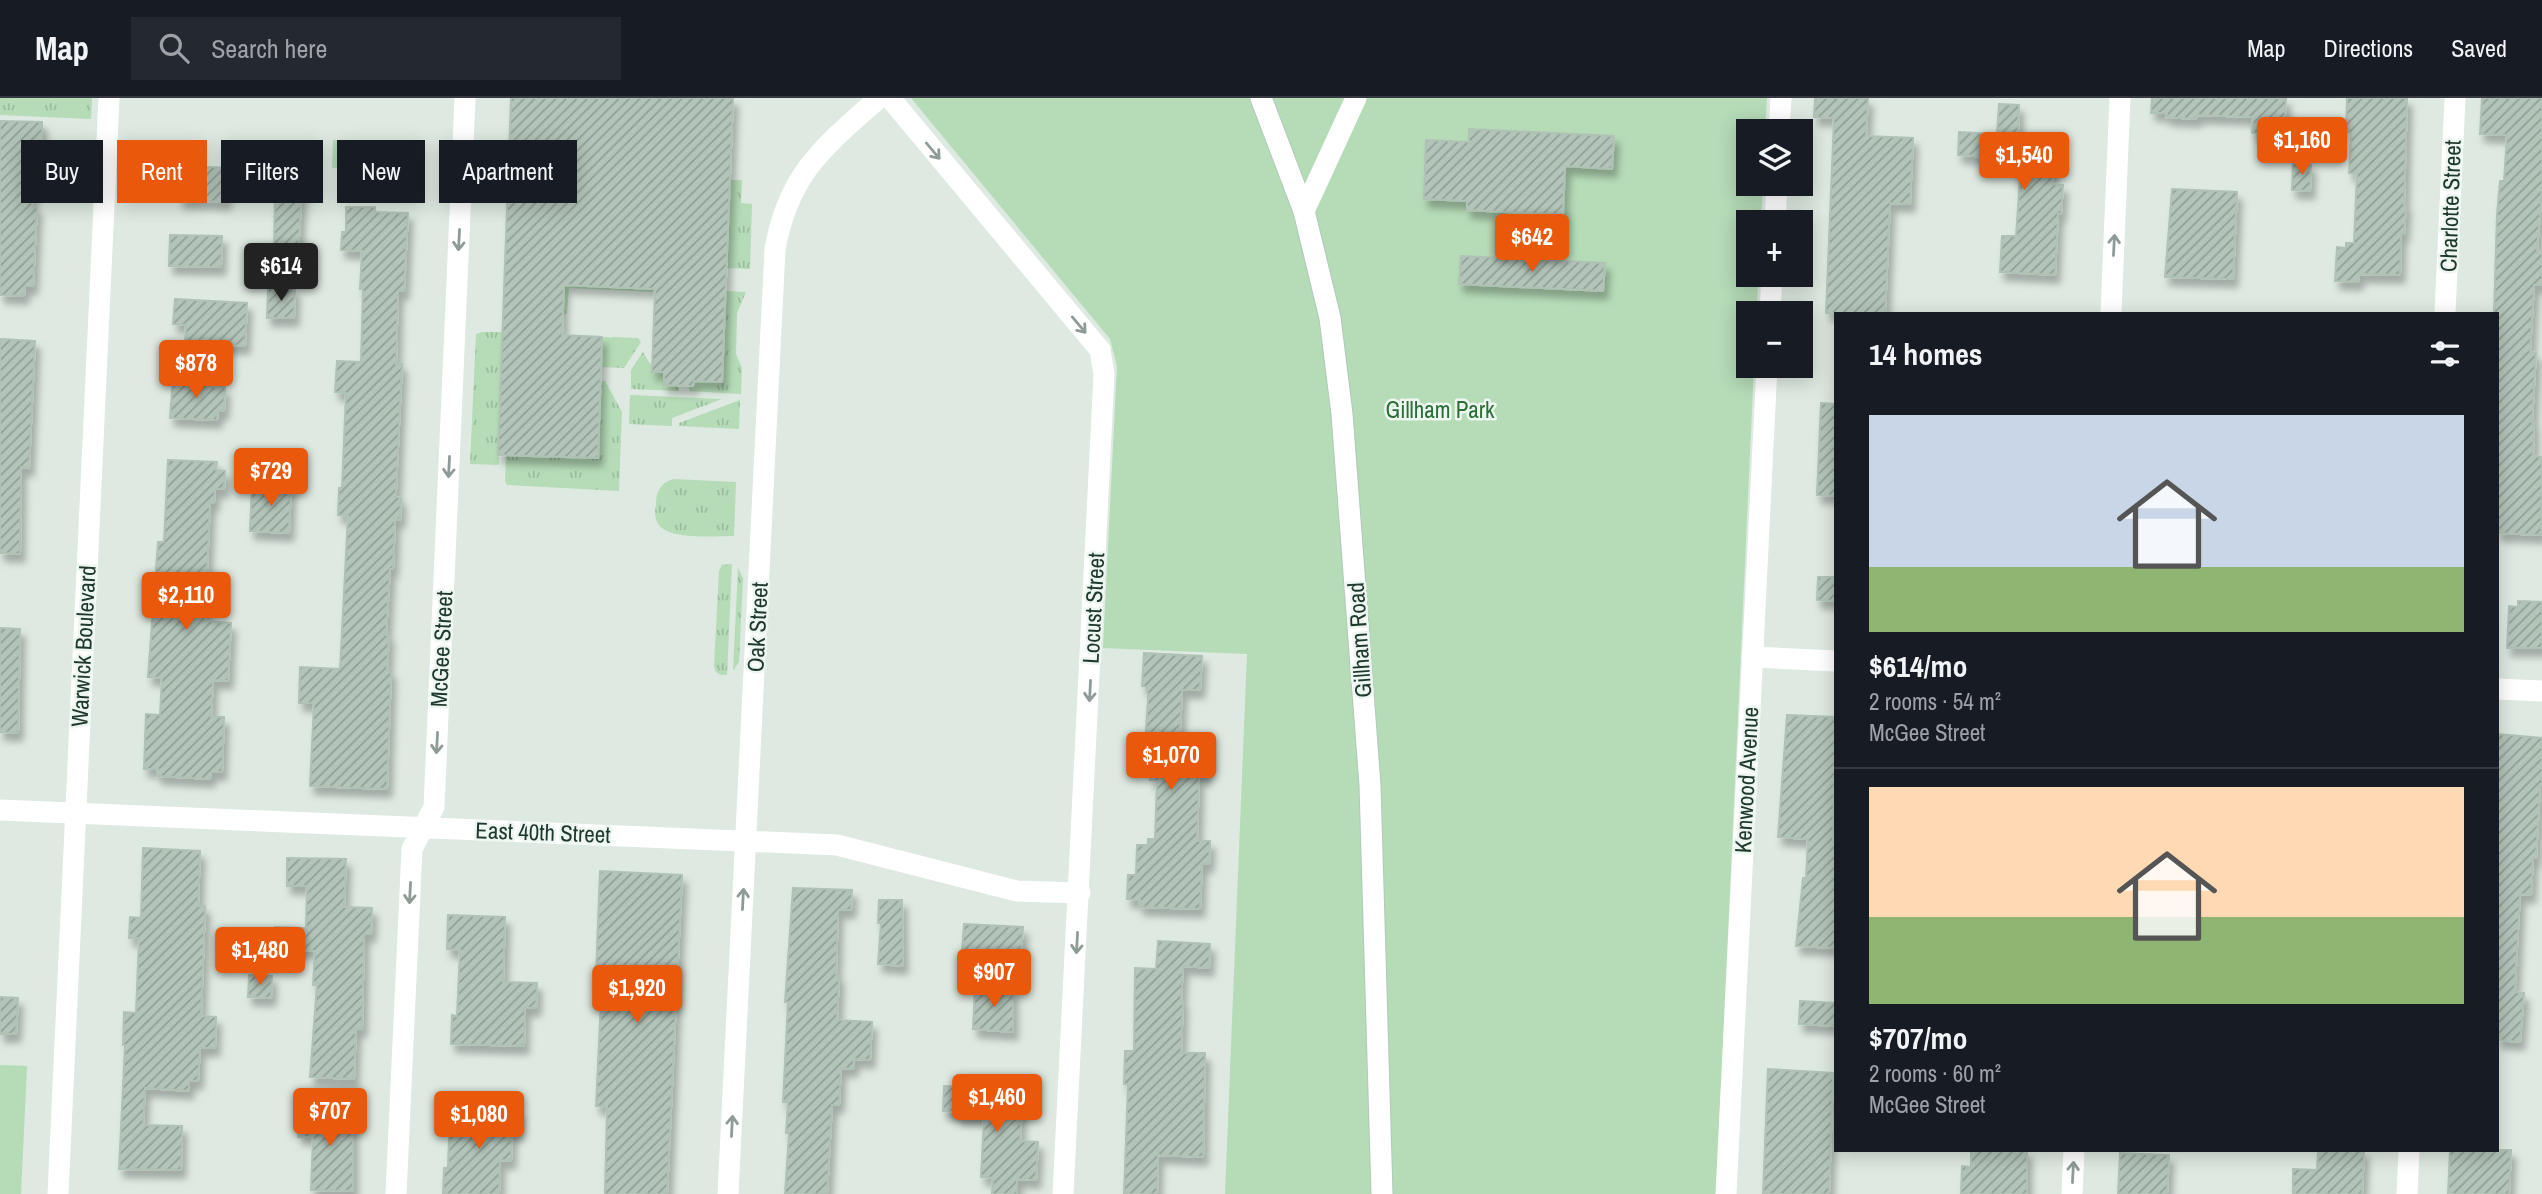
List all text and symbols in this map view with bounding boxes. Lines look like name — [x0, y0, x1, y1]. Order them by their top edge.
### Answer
search box — [131, 17, 621, 80]
text: Map — [35, 26, 89, 70]
icon: search — [155, 29, 193, 67]
text: Search here — [211, 31, 327, 66]
text: Map — [2247, 32, 2285, 64]
text: Directions — [2323, 32, 2413, 64]
text: Saved — [2451, 32, 2507, 64]
pin: $1,160 — [2245, 118, 2359, 177]
map controls — [1736, 119, 1813, 378]
button: layers — [1736, 119, 1813, 196]
text: $1,160 — [2273, 124, 2331, 155]
pin: $1,540 — [1967, 132, 2081, 192]
text: $1,540 — [1995, 139, 2053, 170]
street label: Charlotte Street — [2432, 139, 2468, 273]
chip: Buy — [21, 140, 103, 203]
chip: Rent — [117, 140, 207, 203]
chip: Filters — [221, 140, 323, 203]
chip: New — [337, 140, 425, 203]
chip: Apartment — [439, 140, 577, 203]
one-way arrow — [925, 141, 941, 159]
button: + — [1736, 210, 1813, 287]
pin: $642 — [1491, 214, 1573, 274]
text: $642 — [1511, 221, 1553, 252]
one-way arrow — [452, 228, 465, 250]
one-way arrow — [2107, 234, 2120, 257]
pin: $614 — [240, 244, 322, 303]
text: $614 — [260, 250, 302, 281]
button: − — [1736, 301, 1813, 378]
one-way arrow — [1071, 316, 1087, 334]
text: 14 homes — [1869, 334, 1983, 374]
icon: filters — [2426, 335, 2464, 373]
pin: $878 — [155, 341, 237, 400]
text: $878 — [175, 347, 217, 378]
park label: Gillham Park — [1386, 394, 1495, 425]
pin: $729 — [230, 448, 312, 508]
text: $729 — [250, 455, 292, 486]
one-way arrow — [442, 455, 455, 478]
icon: home — [2104, 461, 2230, 587]
street label: Locust Street — [1075, 552, 1111, 664]
street label: Warwick Boulevard — [63, 564, 103, 728]
pin: $2,110 — [129, 573, 243, 632]
text: $2,110 — [158, 579, 214, 610]
street label: Oak Street — [739, 581, 775, 673]
street label: Gillham Road — [1340, 581, 1378, 699]
street label: McGee Street — [422, 590, 460, 708]
text: $614/mo — [1869, 646, 1967, 686]
one-way arrow — [1083, 680, 1096, 703]
text: 2 rooms · 54 m² — [1869, 686, 2001, 717]
street label: Kenwood Avenue — [1727, 706, 1765, 854]
text: McGee Street — [1869, 717, 1985, 748]
one-way arrow — [430, 731, 443, 754]
pin: $1,070 — [1114, 732, 1228, 792]
text: $1,070 — [1142, 739, 1200, 770]
street label: East 40th Street — [475, 814, 611, 850]
icon: home — [2104, 833, 2230, 959]
one-way arrow — [403, 881, 416, 904]
one-way arrow — [737, 887, 750, 910]
pin: $1,480 — [203, 928, 317, 987]
one-way arrow — [1071, 931, 1084, 954]
text: $1,480 — [231, 934, 289, 965]
pin: $907 — [953, 950, 1035, 1009]
text: $907 — [973, 956, 1015, 987]
pin: $1,920 — [580, 965, 694, 1025]
text: $1,920 — [608, 972, 666, 1003]
text: $707/mo — [1869, 1018, 1967, 1058]
text: 2 rooms · 60 m² — [1869, 1058, 2001, 1089]
pin: $1,460 — [940, 1074, 1054, 1134]
text: $1,460 — [968, 1081, 1026, 1112]
pin: $707 — [289, 1088, 371, 1148]
text: McGee Street — [1869, 1089, 1985, 1120]
pin: $1,080 — [422, 1091, 536, 1151]
text: $707 — [309, 1095, 351, 1126]
text: $1,080 — [450, 1098, 508, 1129]
one-way arrow — [725, 1115, 738, 1138]
one-way arrow — [2066, 1161, 2079, 1184]

